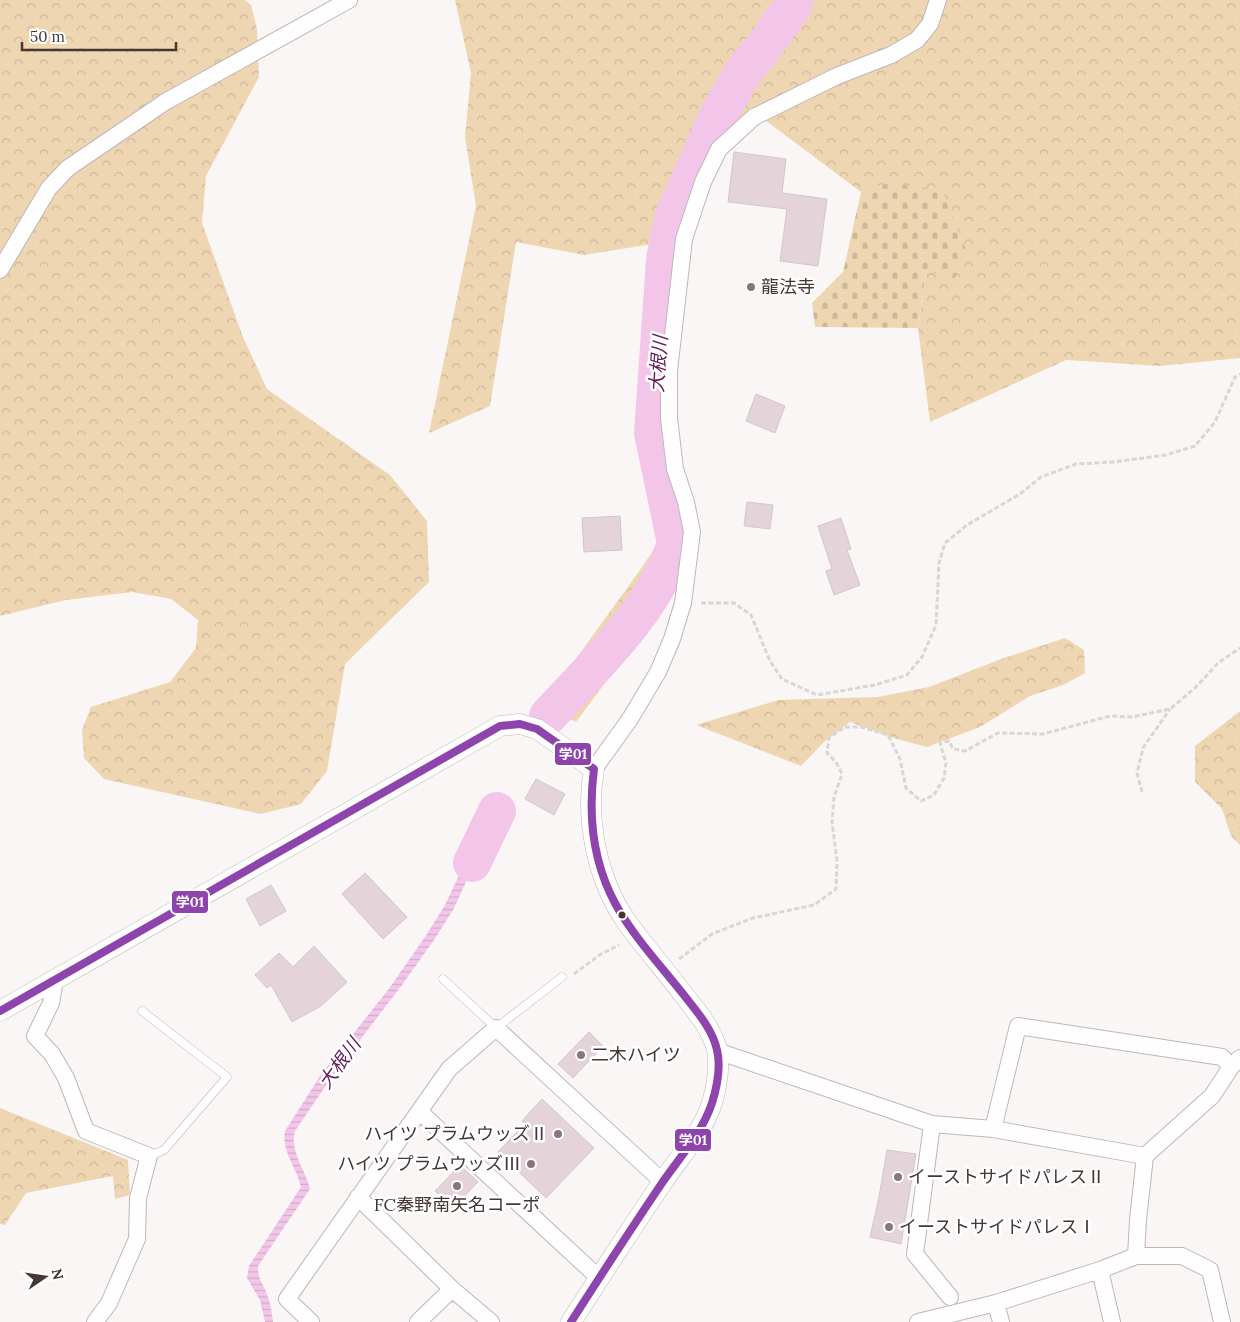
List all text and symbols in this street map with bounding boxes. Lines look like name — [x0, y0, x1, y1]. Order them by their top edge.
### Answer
scale bar — [22, 20, 176, 52]
text: 50 m — [30, 27, 65, 46]
place label: 龍法寺 — [761, 275, 815, 298]
marker: 龍法寺 — [745, 281, 757, 293]
water label: 大根川 — [644, 333, 672, 393]
line badge: 学01 — [554, 742, 592, 766]
text: 学01 — [559, 745, 588, 763]
line badge: 学01 — [171, 890, 209, 914]
text: 学01 — [176, 893, 205, 911]
unlabelled marker — [617, 910, 627, 920]
water label: 大根川 — [313, 1031, 367, 1093]
place label: 二木ハイツ — [591, 1043, 681, 1066]
marker: 二木ハイツ — [575, 1049, 587, 1061]
place label: ハイツ プラムウッズⅡ — [364, 1122, 548, 1145]
marker: ハイツ プラムウッズⅡ — [552, 1128, 564, 1140]
line badge: 学01 — [674, 1128, 712, 1152]
text: 学01 — [679, 1131, 708, 1149]
place label: ハイツ プラムウッズⅢ — [337, 1152, 521, 1175]
marker: ハイツ プラムウッズⅢ — [525, 1158, 537, 1170]
place label: イーストサイドパレスⅡ — [908, 1165, 1105, 1188]
marker: イーストサイドパレスⅡ — [892, 1171, 904, 1183]
marker: FC秦野南矢名コーポ — [451, 1180, 463, 1192]
place label: FC秦野南矢名コーポ — [374, 1193, 540, 1216]
place label: イーストサイドパレスⅠ — [899, 1215, 1096, 1238]
marker: イーストサイドパレスⅠ — [883, 1221, 895, 1233]
north arrow — [20, 1252, 70, 1302]
text: N — [48, 1267, 68, 1282]

